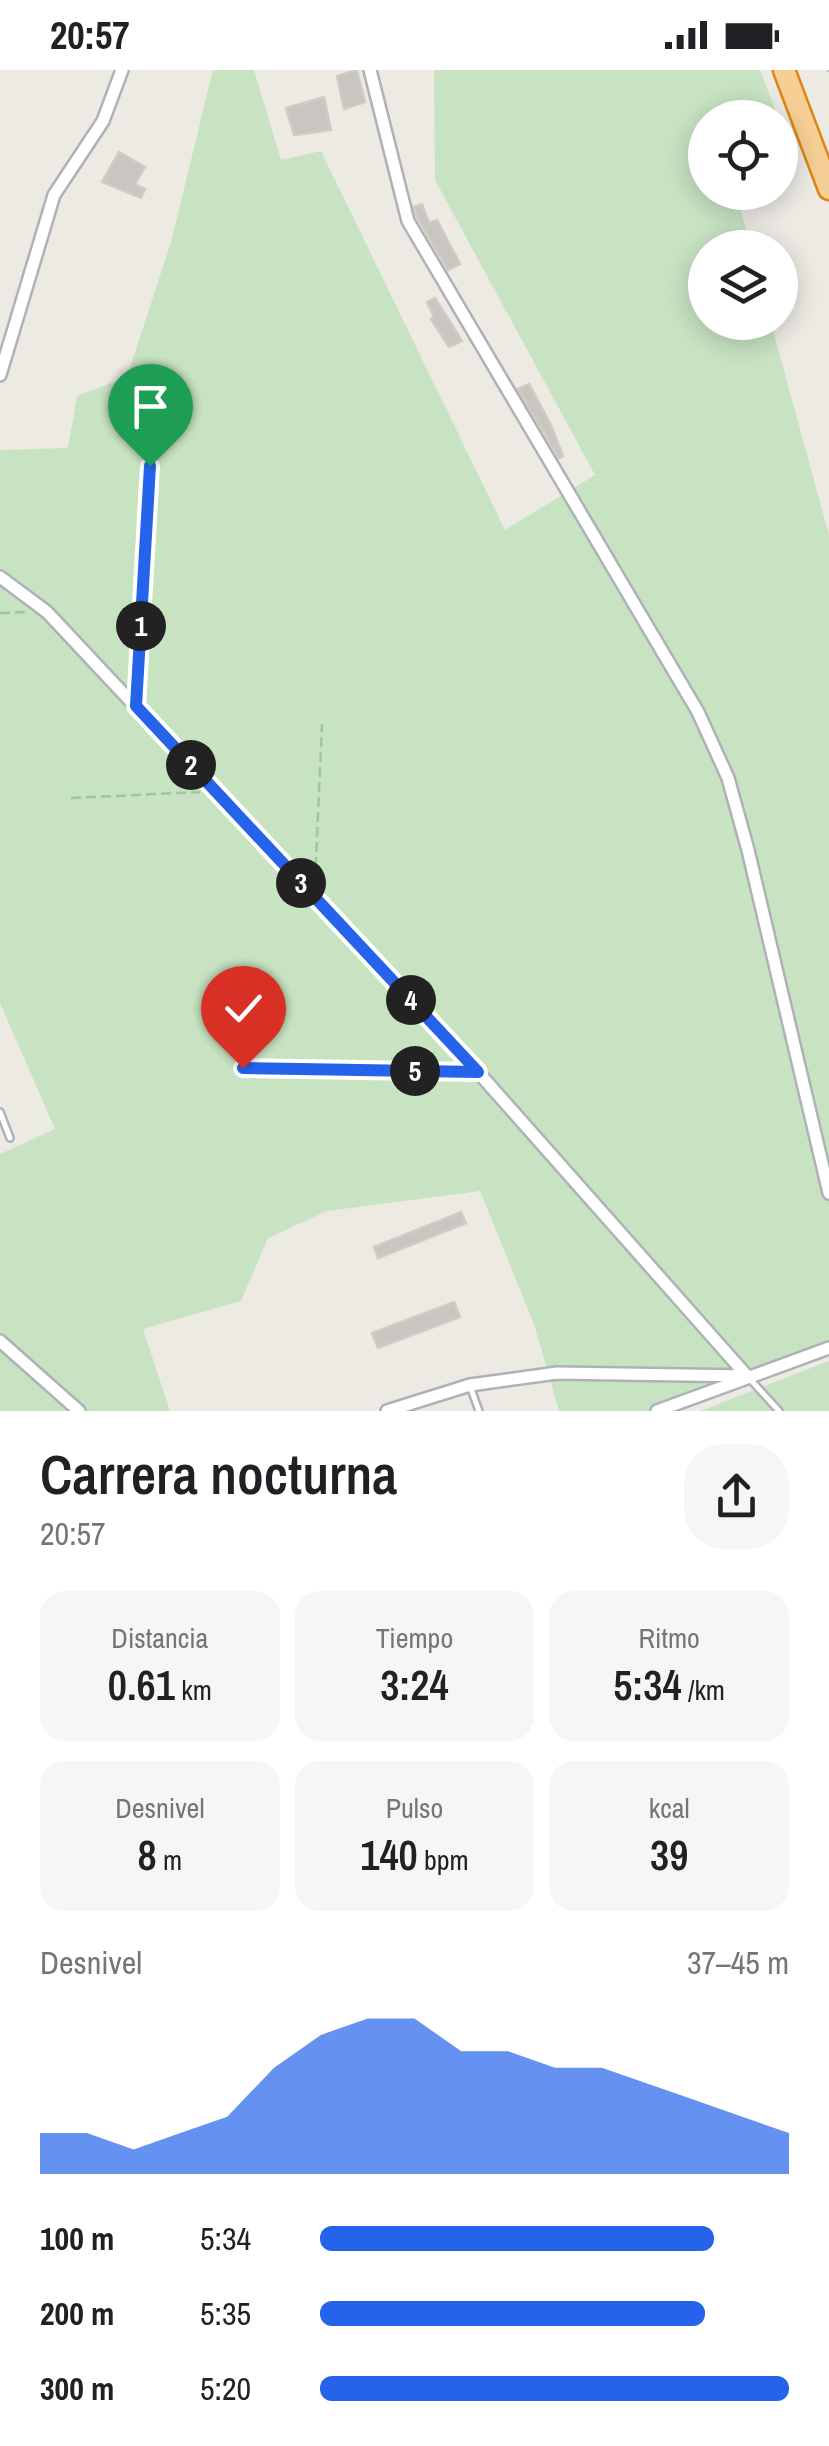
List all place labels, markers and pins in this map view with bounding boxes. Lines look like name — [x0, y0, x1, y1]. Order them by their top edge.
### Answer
pin — [108, 364, 193, 467]
pin: 1 — [116, 601, 166, 651]
pin: 2 — [166, 740, 216, 790]
pin: 3 — [276, 858, 326, 908]
pin — [201, 966, 286, 1069]
pin: 4 — [386, 975, 436, 1025]
pin: 5 — [390, 1046, 440, 1096]

